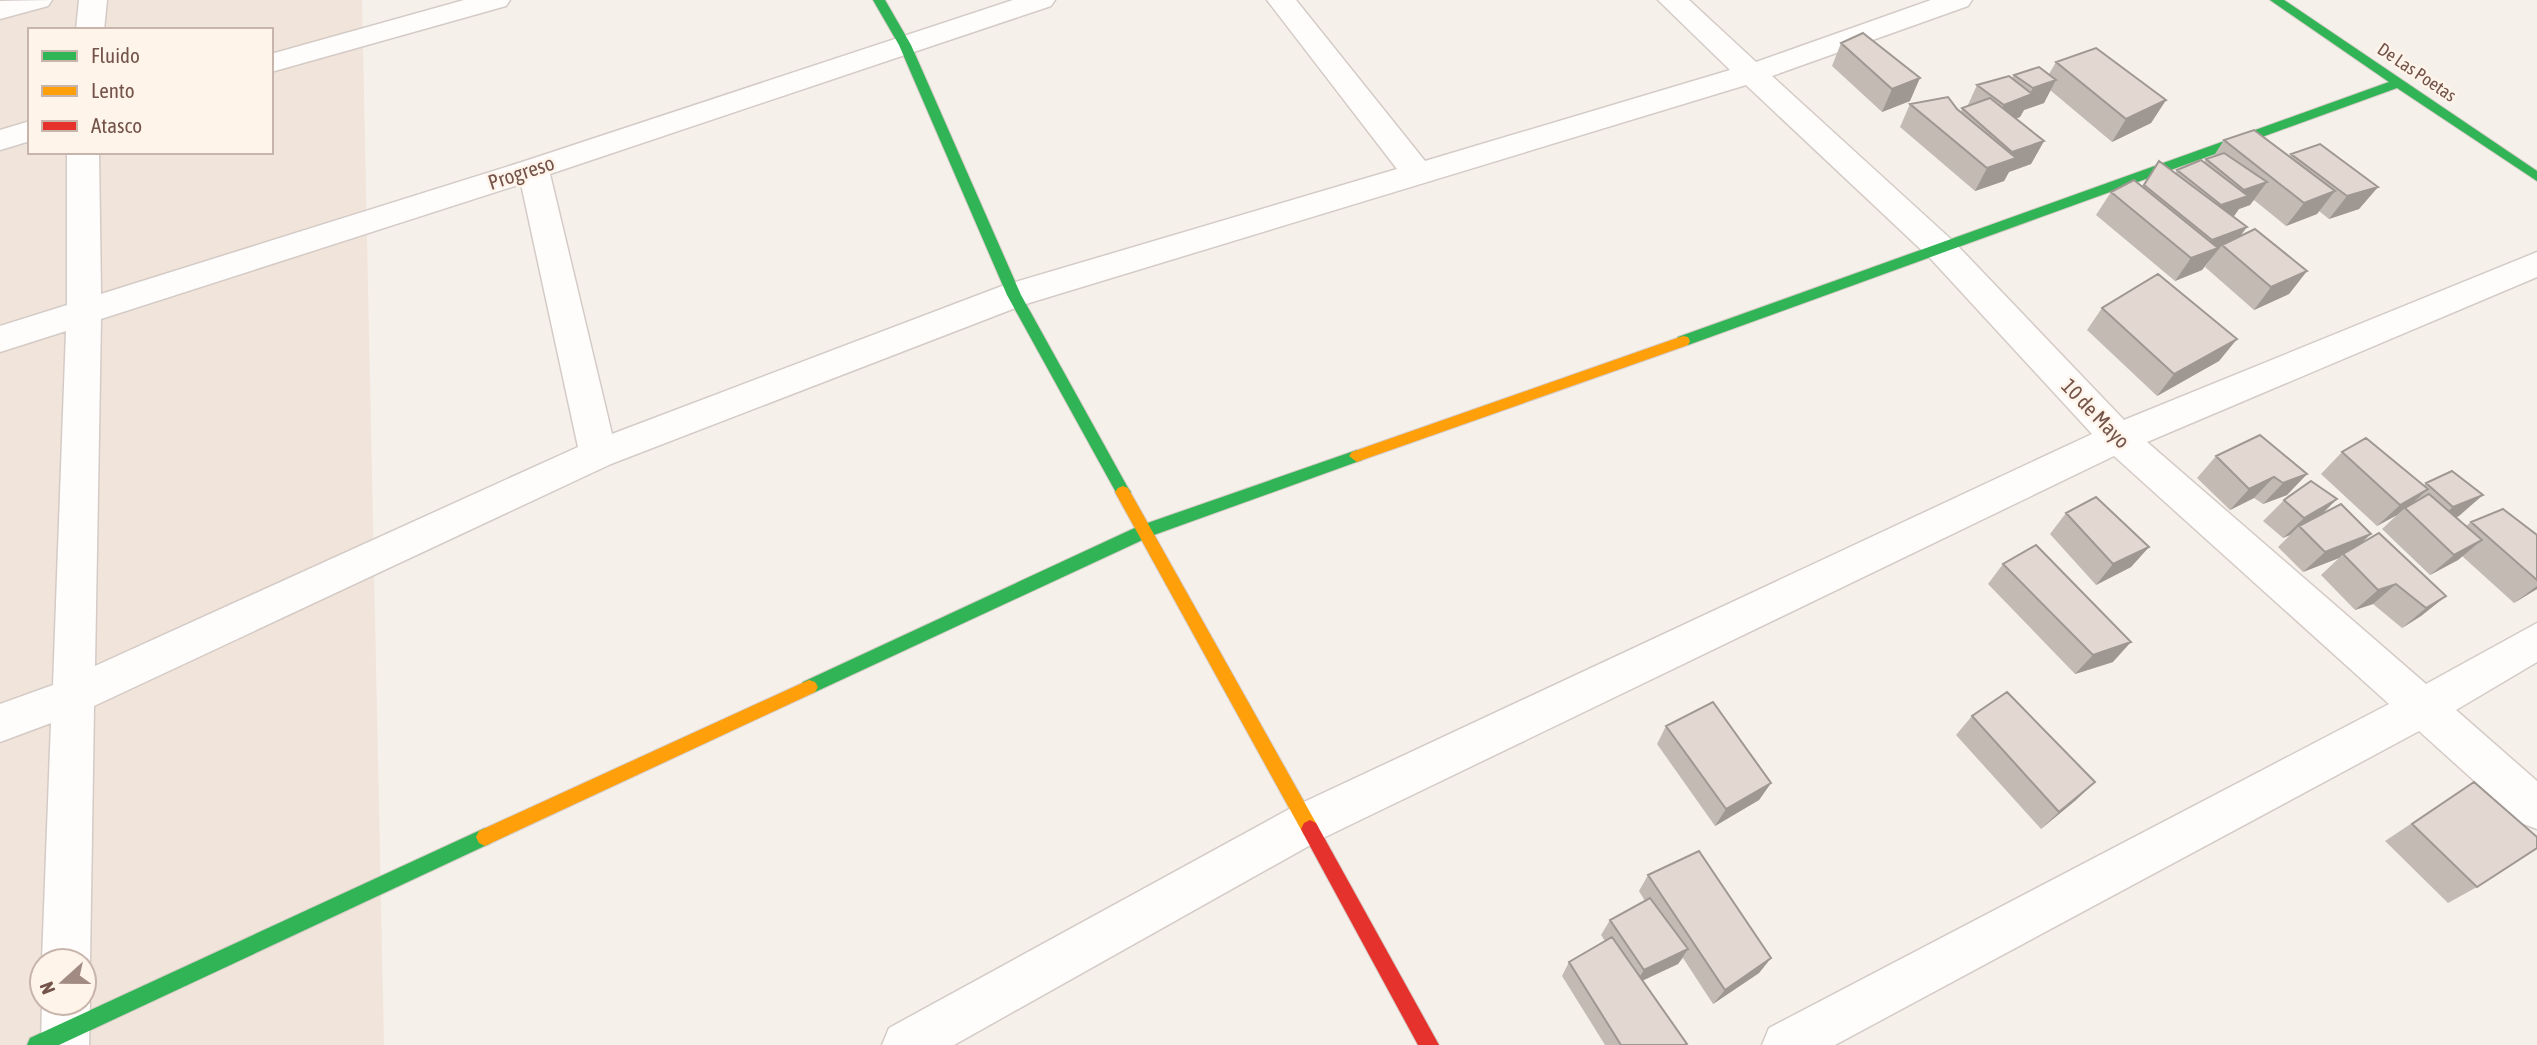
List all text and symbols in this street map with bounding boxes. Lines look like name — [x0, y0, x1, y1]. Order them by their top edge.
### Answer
legend — [28, 28, 273, 154]
street label: De Las Poetas — [2374, 38, 2460, 106]
text: Fluido — [91, 43, 140, 67]
text: Lento — [91, 78, 135, 102]
text: Atasco — [91, 113, 142, 137]
street label: Progreso — [485, 150, 557, 194]
street label: 10 de Mayo — [2057, 373, 2135, 453]
north arrow — [28, 947, 98, 1017]
text: N — [35, 979, 59, 997]

